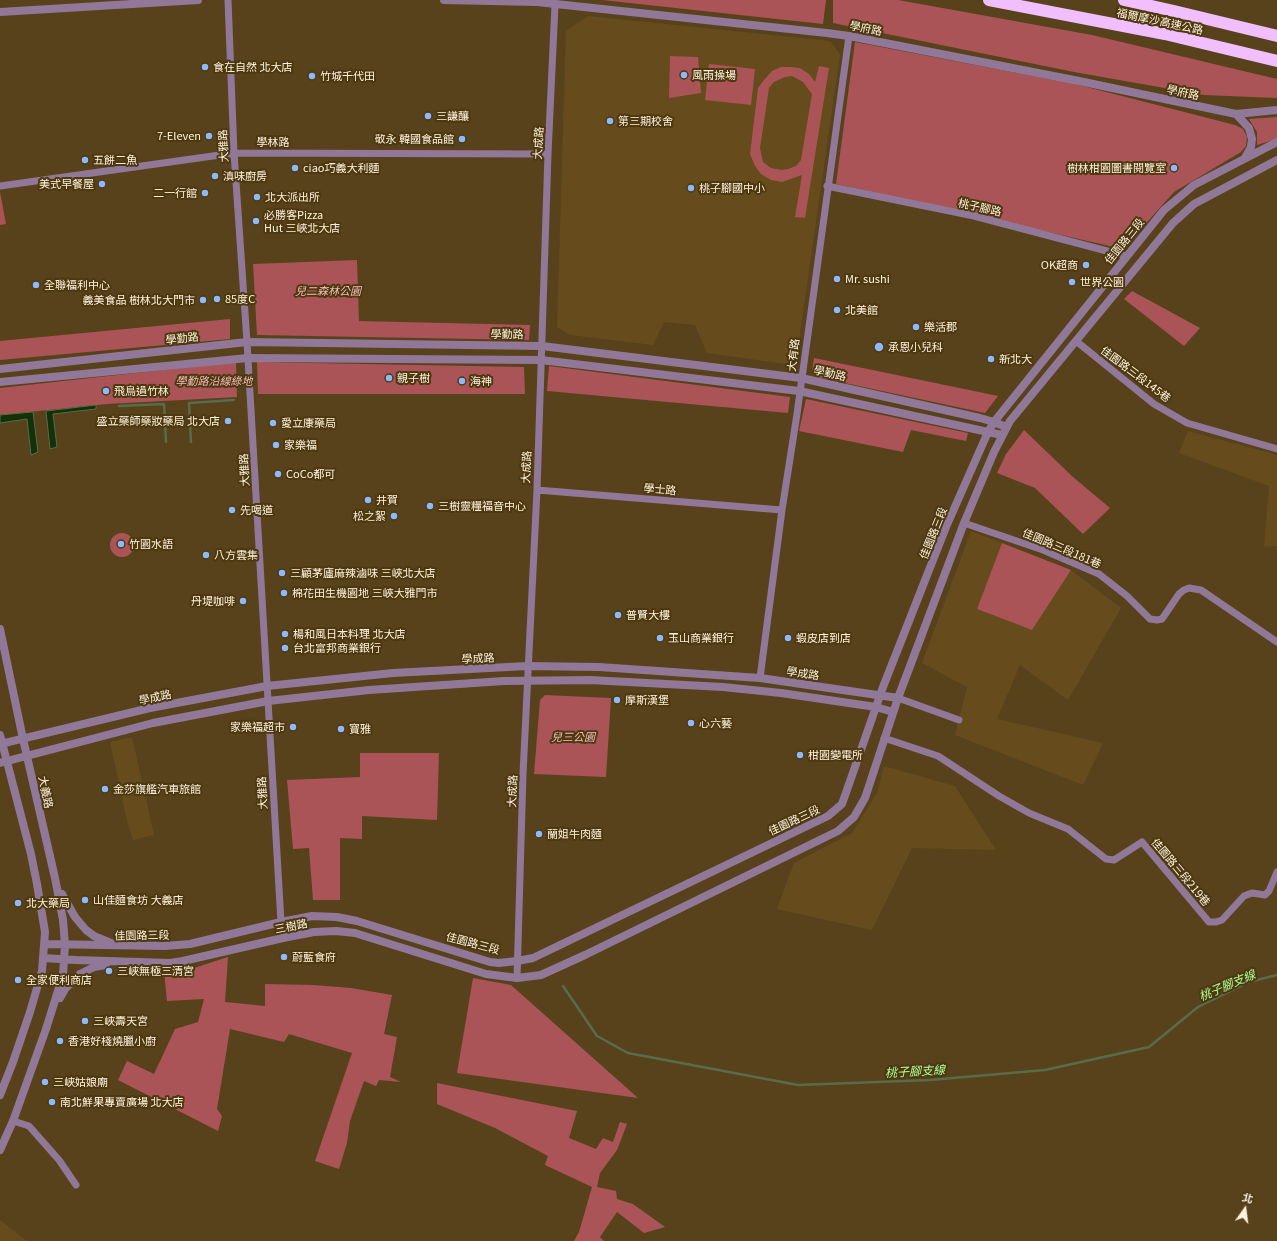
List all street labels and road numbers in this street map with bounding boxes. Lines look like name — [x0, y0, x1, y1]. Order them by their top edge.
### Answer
street label: 福爾摩沙高速公路 — [1116, 5, 1204, 37]
street label: 學府路 — [849, 18, 883, 38]
street label: 學府路 — [1165, 82, 1201, 102]
street label: 大成路 — [531, 126, 545, 160]
street label: 大雅路 — [216, 129, 230, 163]
street label: 學林路 — [257, 135, 289, 149]
street label: 桃子腳路 — [957, 196, 1003, 218]
street label: 佳園路三段 — [1102, 215, 1146, 267]
street label: 學勤路 — [490, 327, 524, 341]
street label: 學勤路 — [165, 330, 199, 346]
street label: 大有路 — [784, 338, 802, 372]
street label: 佳園路三段145巷 — [1098, 343, 1174, 405]
street label: 學勤路 — [812, 363, 848, 383]
street label: 大成路 — [519, 450, 533, 484]
street label: 大雅路 — [237, 453, 251, 487]
street label: 學士路 — [643, 481, 677, 497]
street label: 佳園路三段 — [917, 505, 949, 561]
street label: 佳園路三段181巷 — [1021, 525, 1103, 571]
street label: 學成路 — [461, 651, 495, 665]
street label: 學成路 — [786, 664, 820, 682]
street label: 學成路 — [137, 687, 173, 707]
street label: 大義路 — [36, 774, 56, 810]
street label: 大成路 — [505, 774, 519, 808]
street label: 大雅路 — [255, 776, 269, 810]
street label: 佳園路三段 — [766, 802, 822, 838]
street label: 佳園路三段219巷 — [1149, 835, 1213, 909]
street label: 三樹路 — [274, 916, 308, 936]
street label: 佳園路三段 — [114, 928, 170, 942]
street label: 佳園路三段 — [445, 930, 501, 956]

